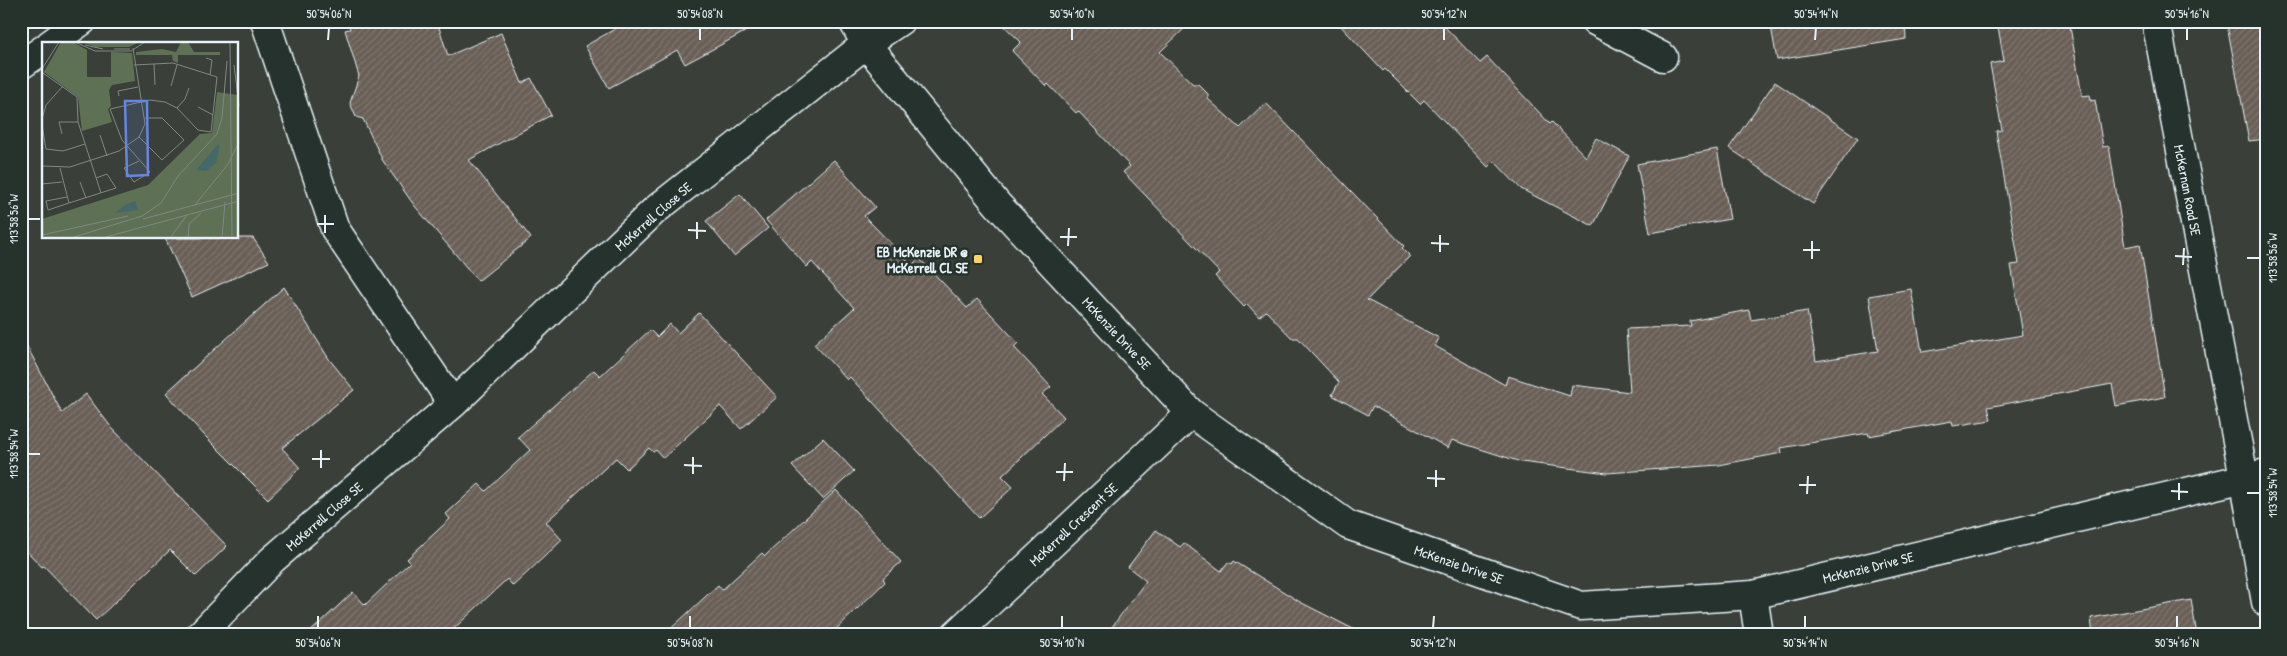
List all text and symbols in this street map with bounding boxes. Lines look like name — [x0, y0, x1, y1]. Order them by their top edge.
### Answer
text: 50°54'06"N — [307, 5, 351, 22]
text: 50°54'08"N — [677, 5, 723, 22]
text: 50°54'10"N — [1050, 5, 1094, 22]
text: 50°54'12"N — [1422, 5, 1466, 22]
text: 50°54'14"N — [1794, 5, 1838, 22]
text: 50°54'16"N — [2165, 5, 2209, 22]
inset map — [42, 42, 239, 239]
street label: McKernan Road SE — [2170, 143, 2206, 237]
street label: McKerrell Close SE — [611, 177, 695, 255]
text: 113°58'56"W — [5, 193, 22, 244]
text: 113°58'56"W — [2264, 232, 2281, 283]
place label: EB McKenzie DR @ McKerrell CL SE — [877, 242, 969, 277]
marker: EB McKenzie DR @ McKerrell CL SE — [972, 253, 984, 265]
street label: McKenzie Drive SE — [1078, 292, 1156, 374]
text: 113°58'54"W — [5, 429, 22, 479]
text: 113°58'54"W — [2264, 468, 2281, 518]
street label: McKerrell Close SE — [282, 477, 366, 555]
street label: McKerrell Crescent SE — [1025, 478, 1121, 570]
street label: McKenzie Drive SE — [1412, 540, 1506, 588]
street label: McKenzie Drive SE — [1821, 547, 1915, 587]
text: 50°54'06"N — [296, 634, 340, 651]
text: 50°54'08"N — [667, 634, 713, 651]
text: 50°54'10"N — [1040, 634, 1084, 651]
text: 50°54'12"N — [1411, 634, 1455, 651]
text: 50°54'14"N — [1783, 634, 1827, 651]
text: 50°54'16"N — [2155, 634, 2199, 651]

